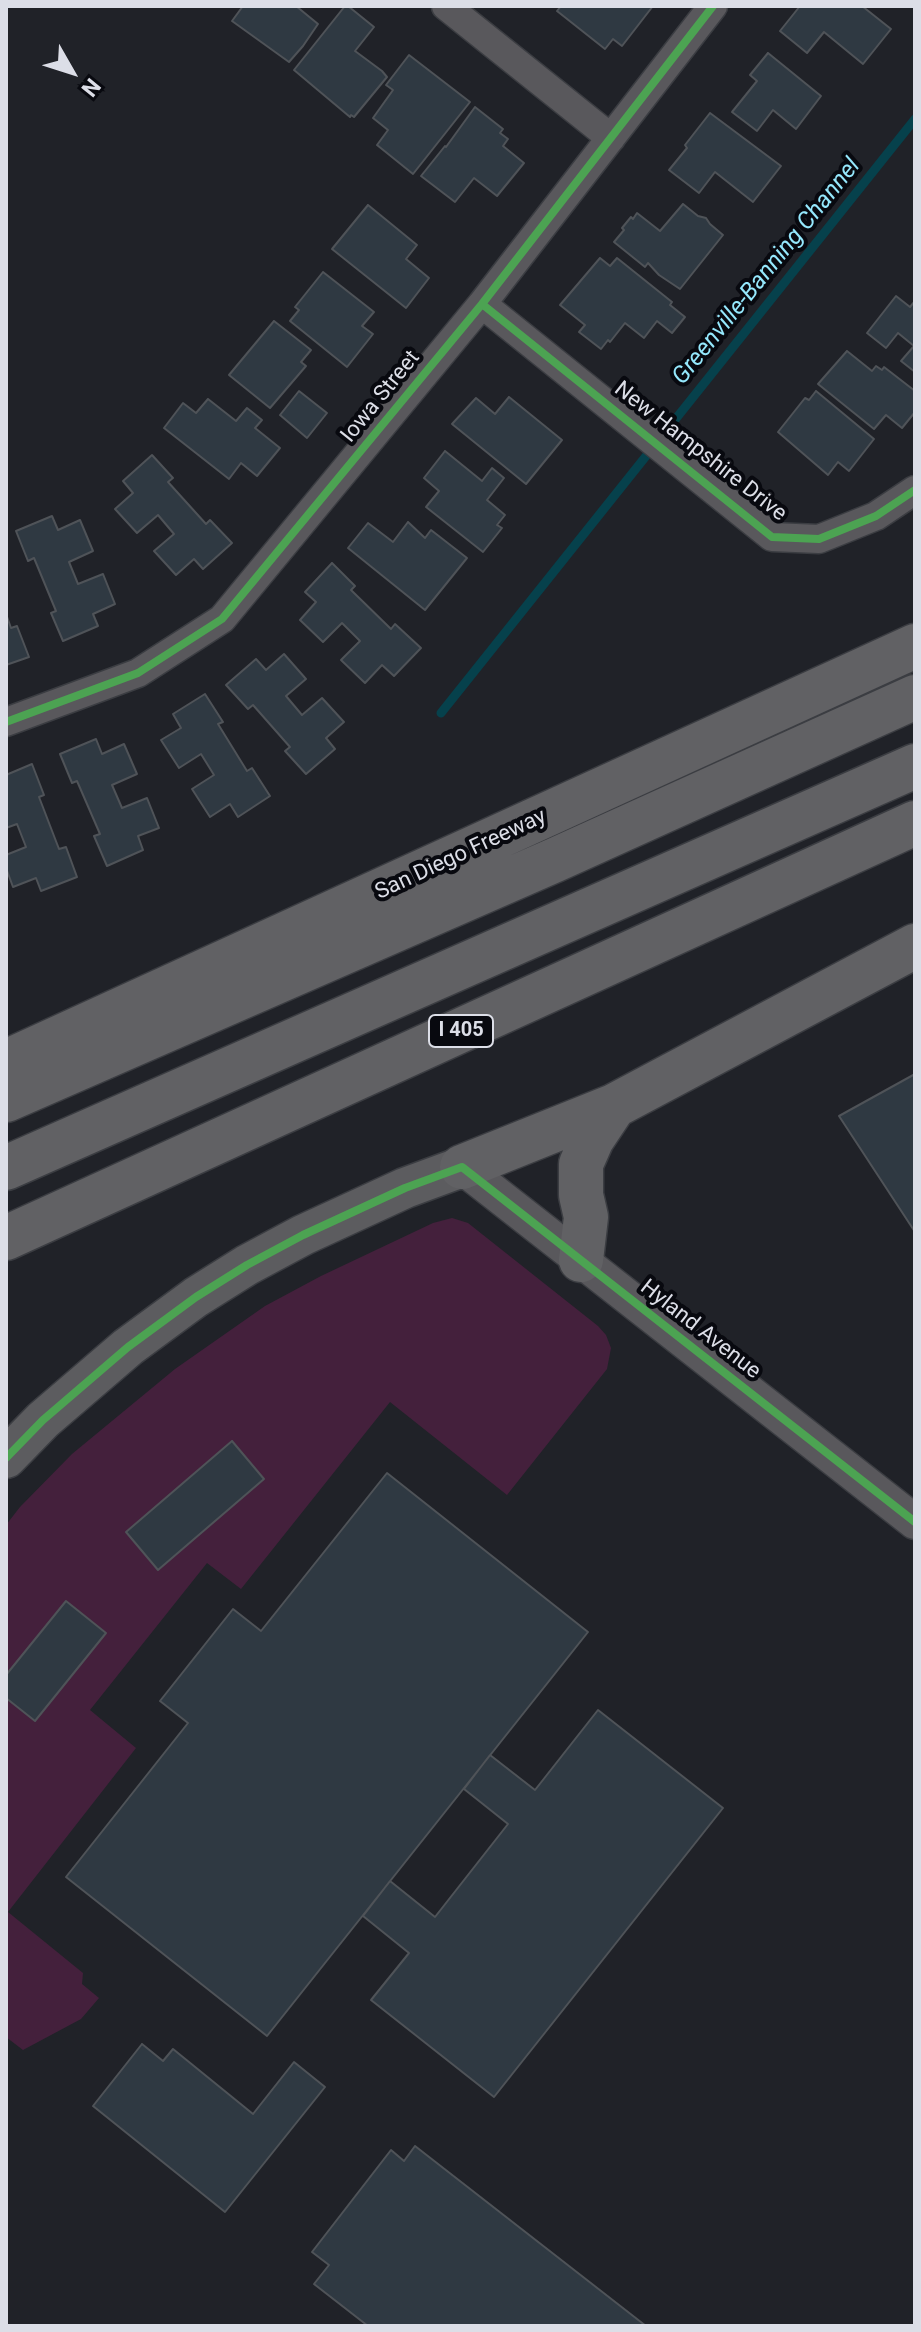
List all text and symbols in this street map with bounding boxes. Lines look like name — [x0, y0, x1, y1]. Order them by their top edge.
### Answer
north arrow — [32, 32, 112, 112]
text: N — [76, 74, 106, 101]
water label: Greenville-Banning Channel — [667, 153, 867, 391]
street label: Iowa Street — [336, 346, 426, 448]
street label: New Hampshire Drive — [609, 377, 791, 527]
street label: San Diego Freeway — [371, 804, 551, 906]
road number: I 405 — [429, 1015, 493, 1047]
street label: Hyland Avenue — [635, 1275, 765, 1385]

